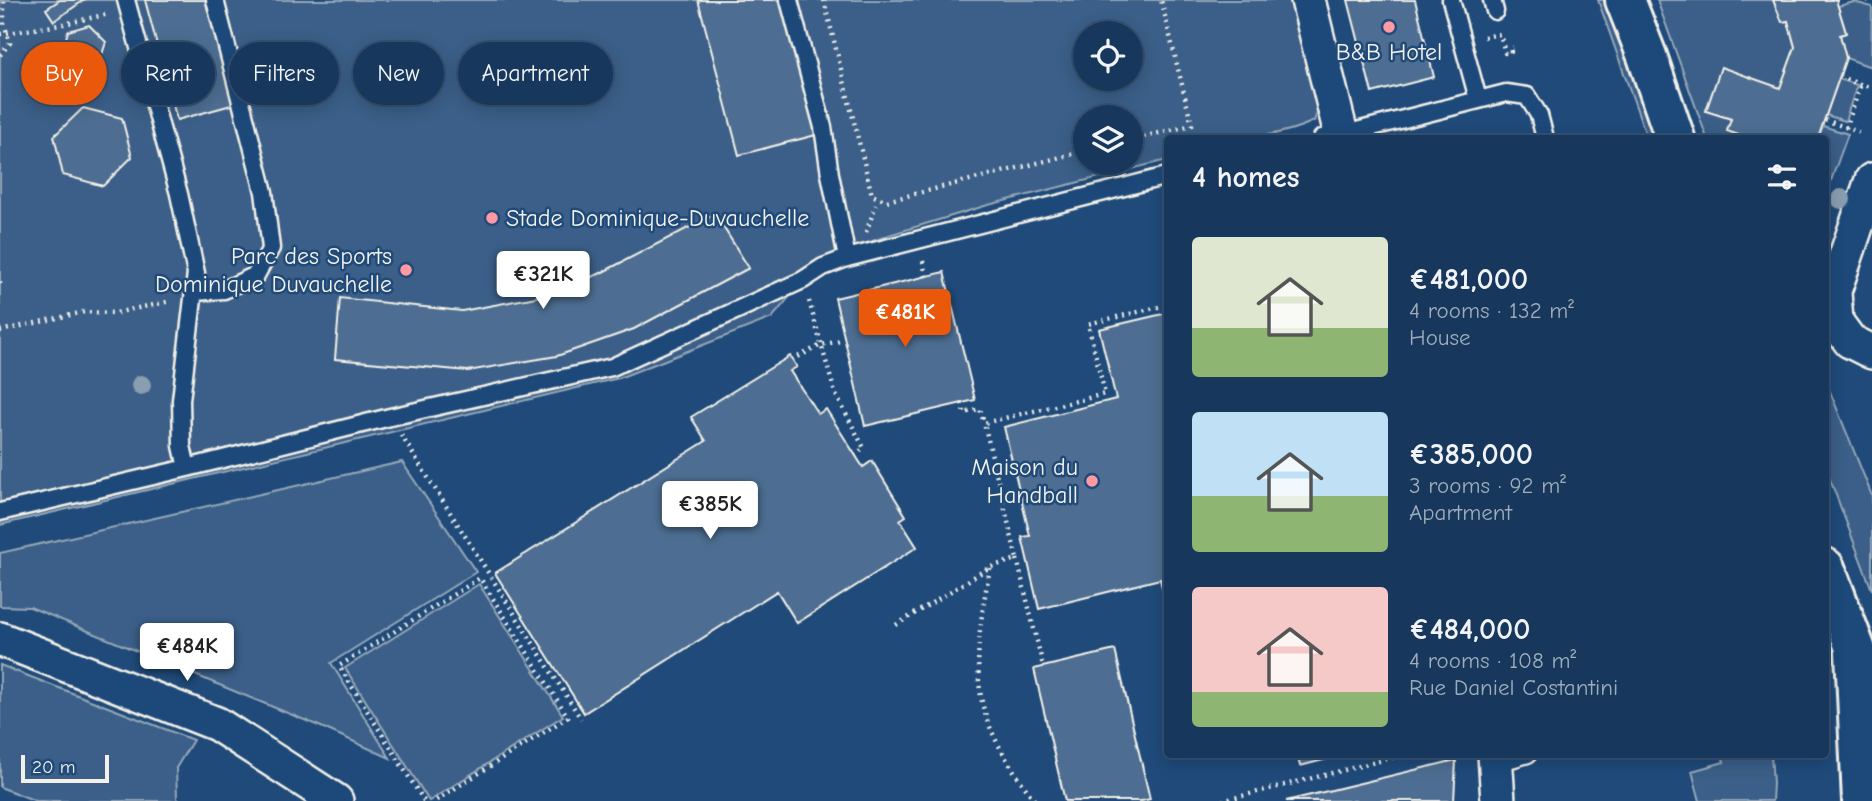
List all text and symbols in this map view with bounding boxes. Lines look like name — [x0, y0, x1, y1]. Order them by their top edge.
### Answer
marker: B&B Hotel — [1381, 19, 1397, 35]
map controls — [1073, 21, 1143, 175]
button: locate — [1073, 21, 1143, 91]
place label: B&B Hotel — [1336, 38, 1442, 66]
chip: Buy — [21, 42, 107, 105]
chip: Rent — [121, 42, 215, 105]
chip: Filters — [229, 42, 339, 105]
chip: New — [353, 42, 444, 105]
chip: Apartment — [458, 42, 613, 105]
button: layers — [1073, 105, 1143, 175]
icon: filters — [1763, 158, 1801, 196]
text: 4 homes — [1192, 160, 1299, 195]
place label: Stade Dominique-Duvauchelle — [506, 204, 809, 232]
marker: Stade Dominique-Duvauchelle — [484, 210, 500, 226]
place label: Parc des Sports Dominique Duvauchelle — [155, 242, 392, 298]
pin: €321K — [494, 252, 592, 311]
text: €321K — [513, 260, 573, 287]
marker: Parc des Sports Dominique Duvauchelle — [398, 262, 414, 278]
text: €481,000 — [1409, 262, 1528, 297]
icon: home — [1248, 265, 1332, 349]
pin: €481K — [856, 290, 954, 349]
text: 4 rooms · 132 m² — [1409, 297, 1574, 324]
text: €481K — [875, 298, 935, 325]
text: House — [1409, 324, 1471, 351]
text: €385,000 — [1409, 437, 1533, 472]
icon: home — [1248, 440, 1332, 524]
place label: Maison du Handball — [971, 453, 1078, 509]
text: 3 rooms · 92 m² — [1409, 472, 1566, 499]
marker: Maison du Handball — [1084, 473, 1100, 489]
pin: €385K — [661, 482, 759, 541]
text: €385K — [678, 490, 742, 517]
text: Apartment — [1409, 499, 1512, 526]
text: €484,000 — [1409, 612, 1530, 647]
icon: home — [1248, 615, 1332, 699]
pin: €484K — [138, 624, 236, 683]
text: €484K — [156, 632, 218, 659]
text: 4 rooms · 108 m² — [1409, 647, 1576, 674]
text: Rue Daniel Costantini — [1409, 674, 1618, 701]
scale bar — [21, 752, 108, 784]
text: 20 m — [32, 756, 76, 778]

